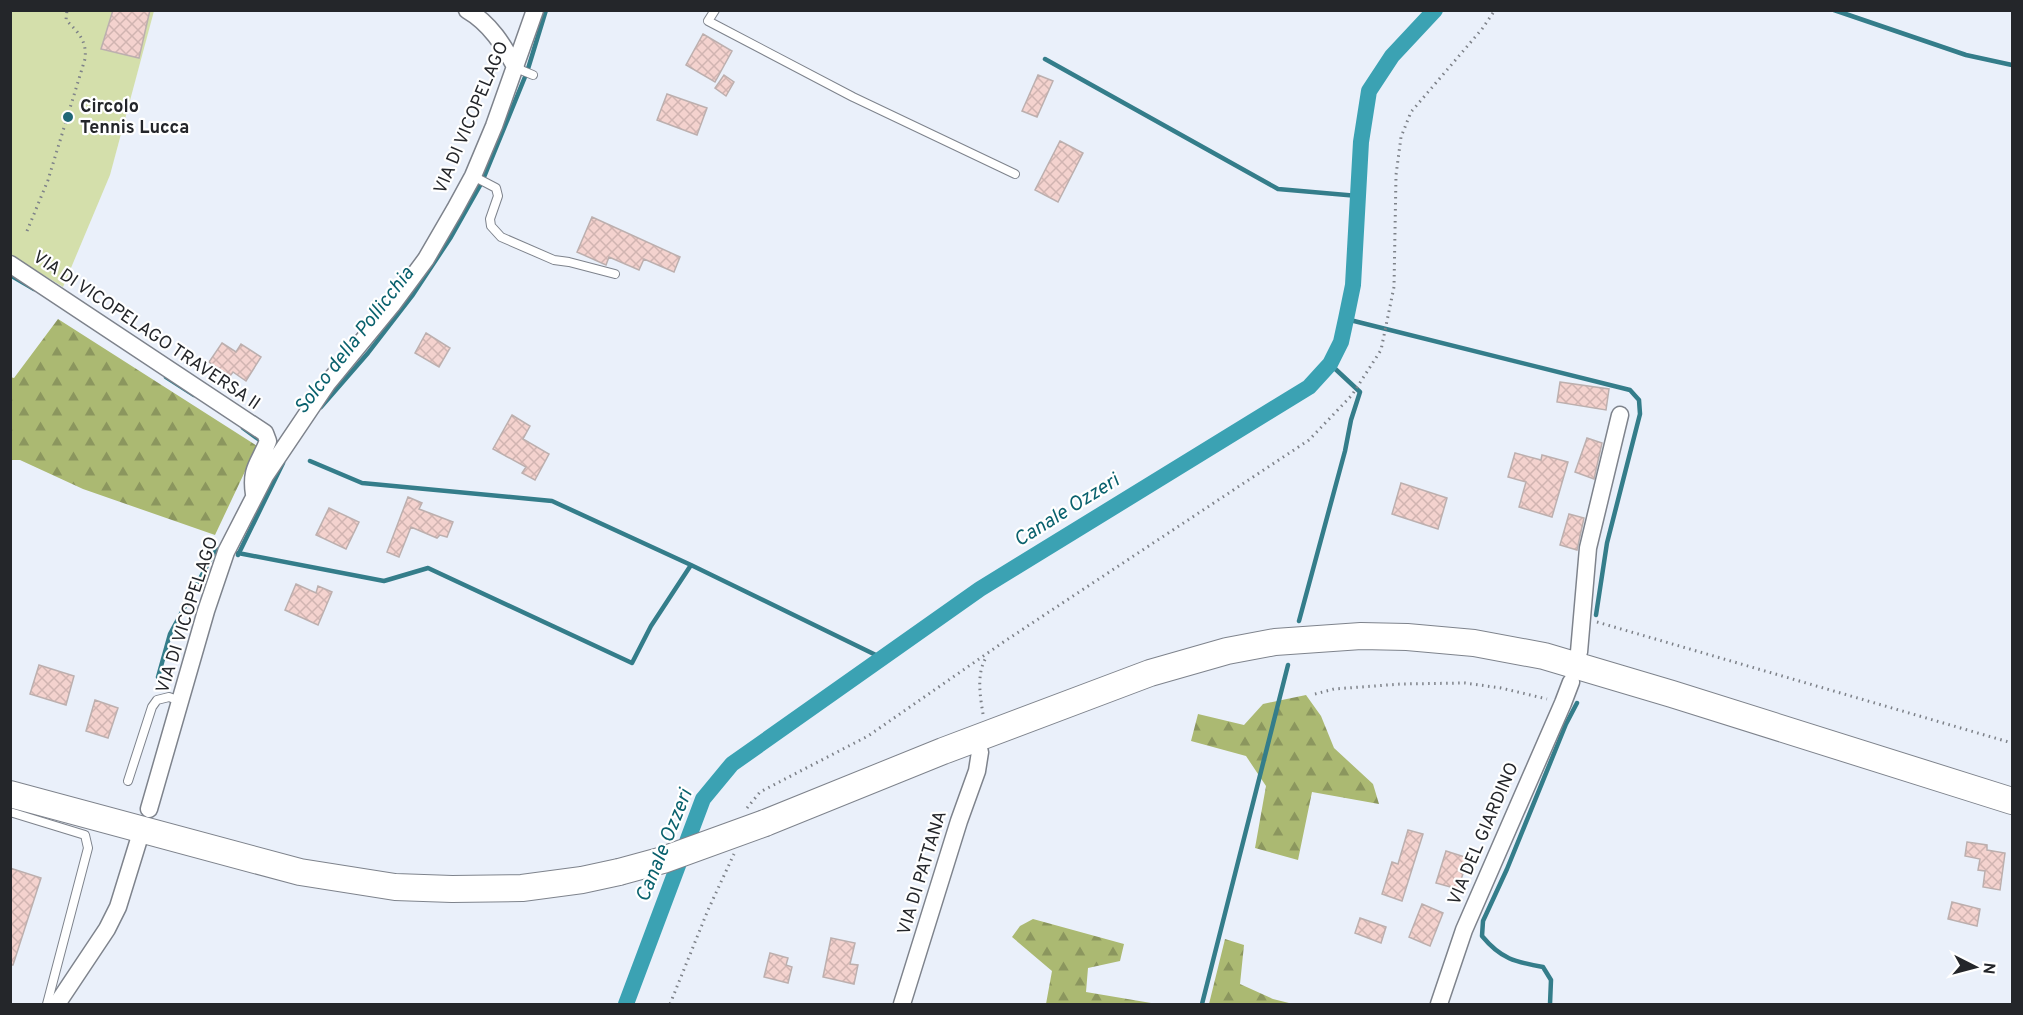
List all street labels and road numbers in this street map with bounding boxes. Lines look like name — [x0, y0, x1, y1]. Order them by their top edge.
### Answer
street label: VIA DI VICOPELAGO — [429, 38, 515, 198]
street label: VIA DI VICOPELAGO TRAVERSA II — [28, 246, 264, 416]
street label: VIA DI VICOPELAGO — [152, 534, 224, 696]
street label: VIA DEL GIARDINO — [1444, 759, 1524, 909]
street label: VIA DI PATTANA — [893, 808, 953, 938]

